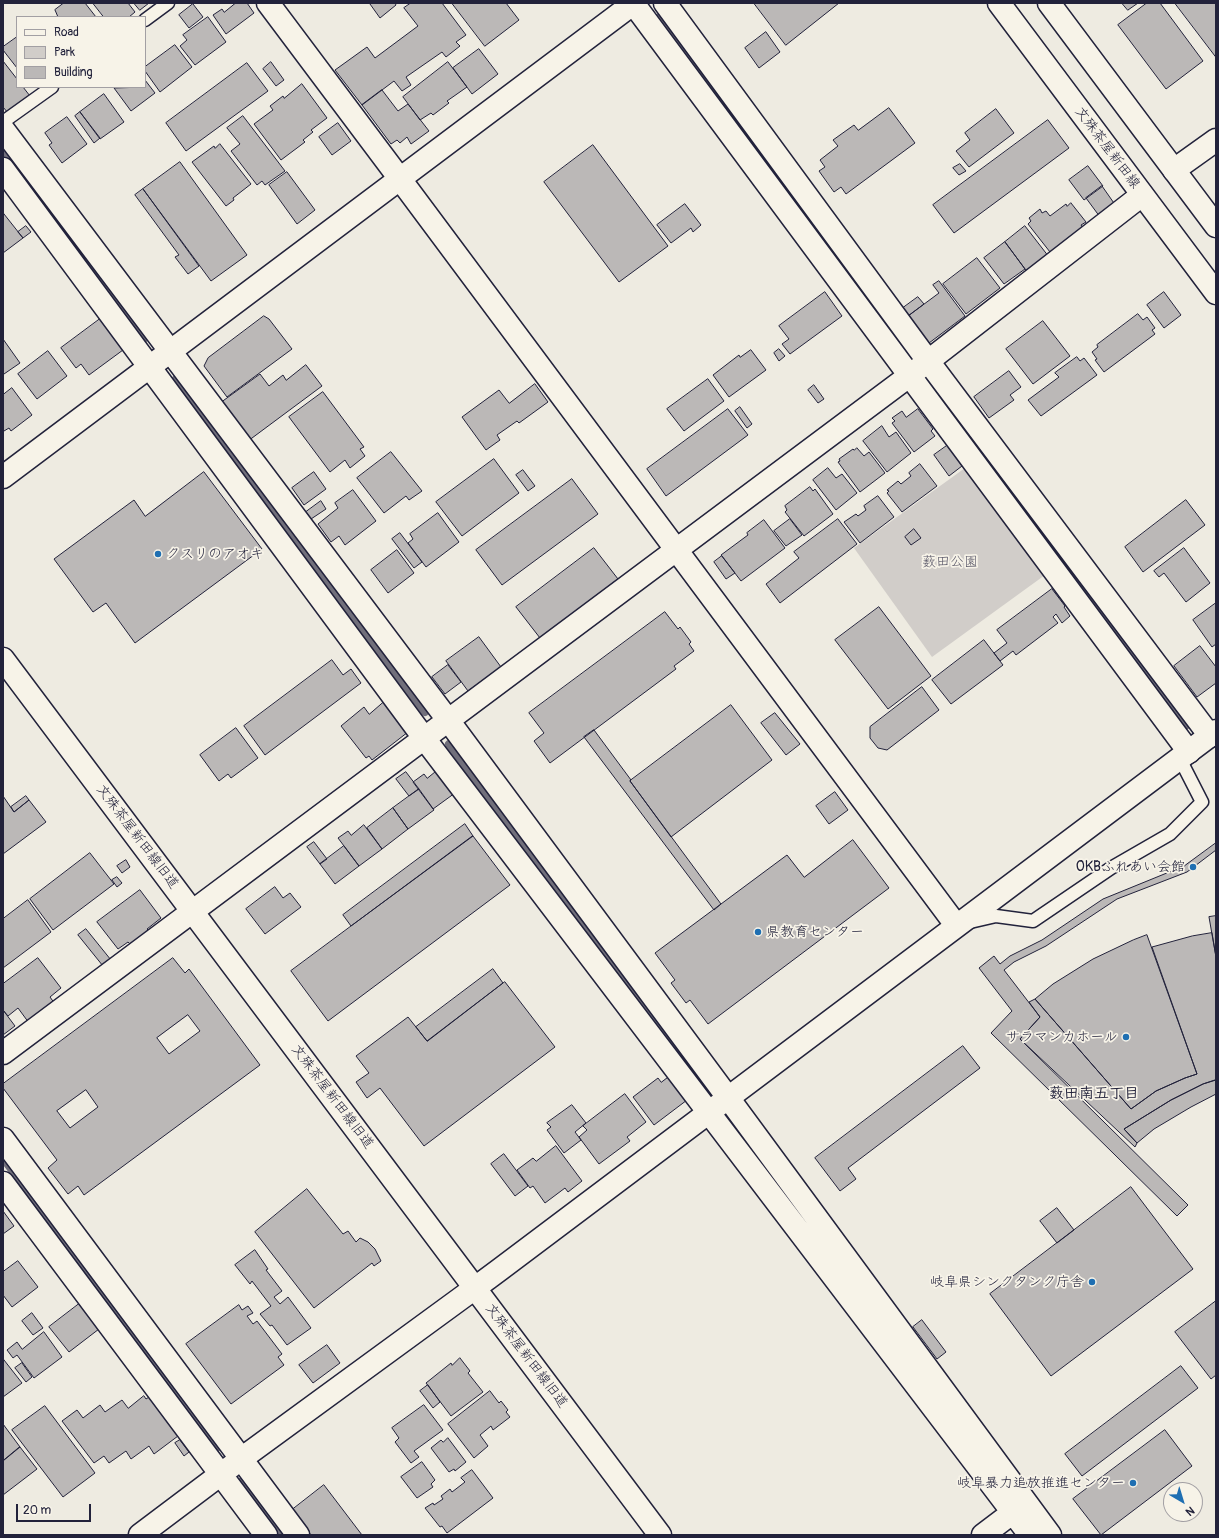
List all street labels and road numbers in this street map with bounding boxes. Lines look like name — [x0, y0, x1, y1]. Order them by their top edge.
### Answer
street label: 文殊茶屋新田線 — [1071, 104, 1143, 192]
street label: 文殊茶屋新田線旧道 — [92, 782, 182, 892]
street label: 文殊茶屋新田線旧道 — [287, 1042, 377, 1152]
street label: 文殊茶屋新田線旧道 — [481, 1301, 571, 1411]

